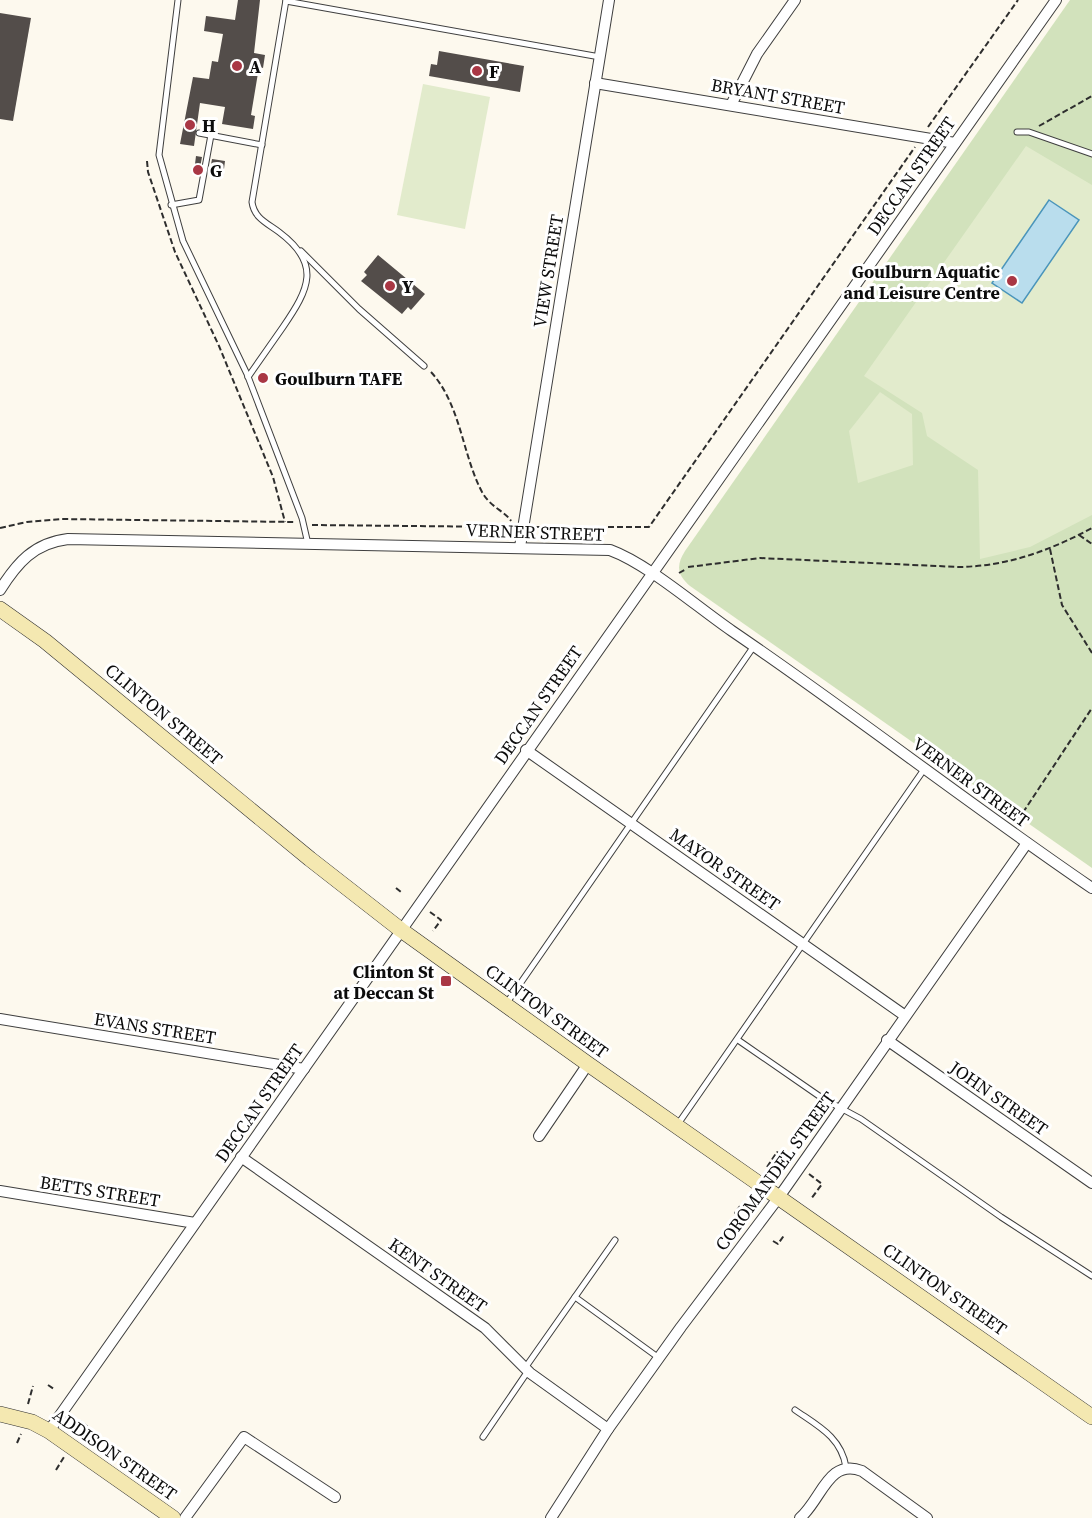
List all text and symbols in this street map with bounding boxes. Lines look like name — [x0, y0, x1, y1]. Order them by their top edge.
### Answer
place label: A — [249, 54, 261, 79]
marker: A — [230, 59, 244, 73]
place label: F — [489, 59, 500, 84]
marker: F — [470, 64, 484, 78]
street label: BRYANT STREET — [709, 72, 847, 120]
street label: DECCAN STREET — [861, 112, 961, 240]
place label: H — [202, 113, 216, 138]
marker: H — [183, 118, 197, 132]
place label: G — [210, 158, 222, 183]
marker: G — [191, 163, 205, 177]
street label: VIEW STREET — [527, 212, 569, 329]
place label: Goulburn Aquatic and Leisure Centre — [844, 259, 1000, 305]
place label: Y — [402, 274, 414, 299]
marker: Goulburn Aquatic and Leisure Centre — [1005, 274, 1019, 288]
marker: Y — [383, 279, 397, 293]
place label: Goulburn TAFE — [275, 366, 403, 391]
marker: Goulburn TAFE — [256, 371, 270, 385]
street label: VERNER STREET — [465, 517, 605, 547]
street label: DECCAN STREET — [488, 641, 588, 769]
street label: CLINTON STREET — [100, 657, 228, 771]
street label: VERNER STREET — [908, 731, 1035, 833]
street label: MAYOR STREET — [665, 822, 785, 916]
street label: CLINTON STREET — [480, 958, 614, 1064]
place label: Clinton St at Deccan St — [333, 959, 435, 1005]
marker: Clinton St at Deccan St — [439, 974, 453, 988]
street label: EVANS STREET — [92, 1006, 218, 1050]
street label: DECCAN STREET — [209, 1039, 309, 1167]
street label: JOHN STREET — [944, 1054, 1053, 1141]
street label: COROMANDEL STREET — [709, 1086, 841, 1255]
street label: BETTS STREET — [38, 1169, 162, 1213]
street label: KENT STREET — [384, 1232, 492, 1318]
street label: CLINTON STREET — [878, 1237, 1012, 1341]
street label: ADDISON STREET — [48, 1402, 182, 1506]

